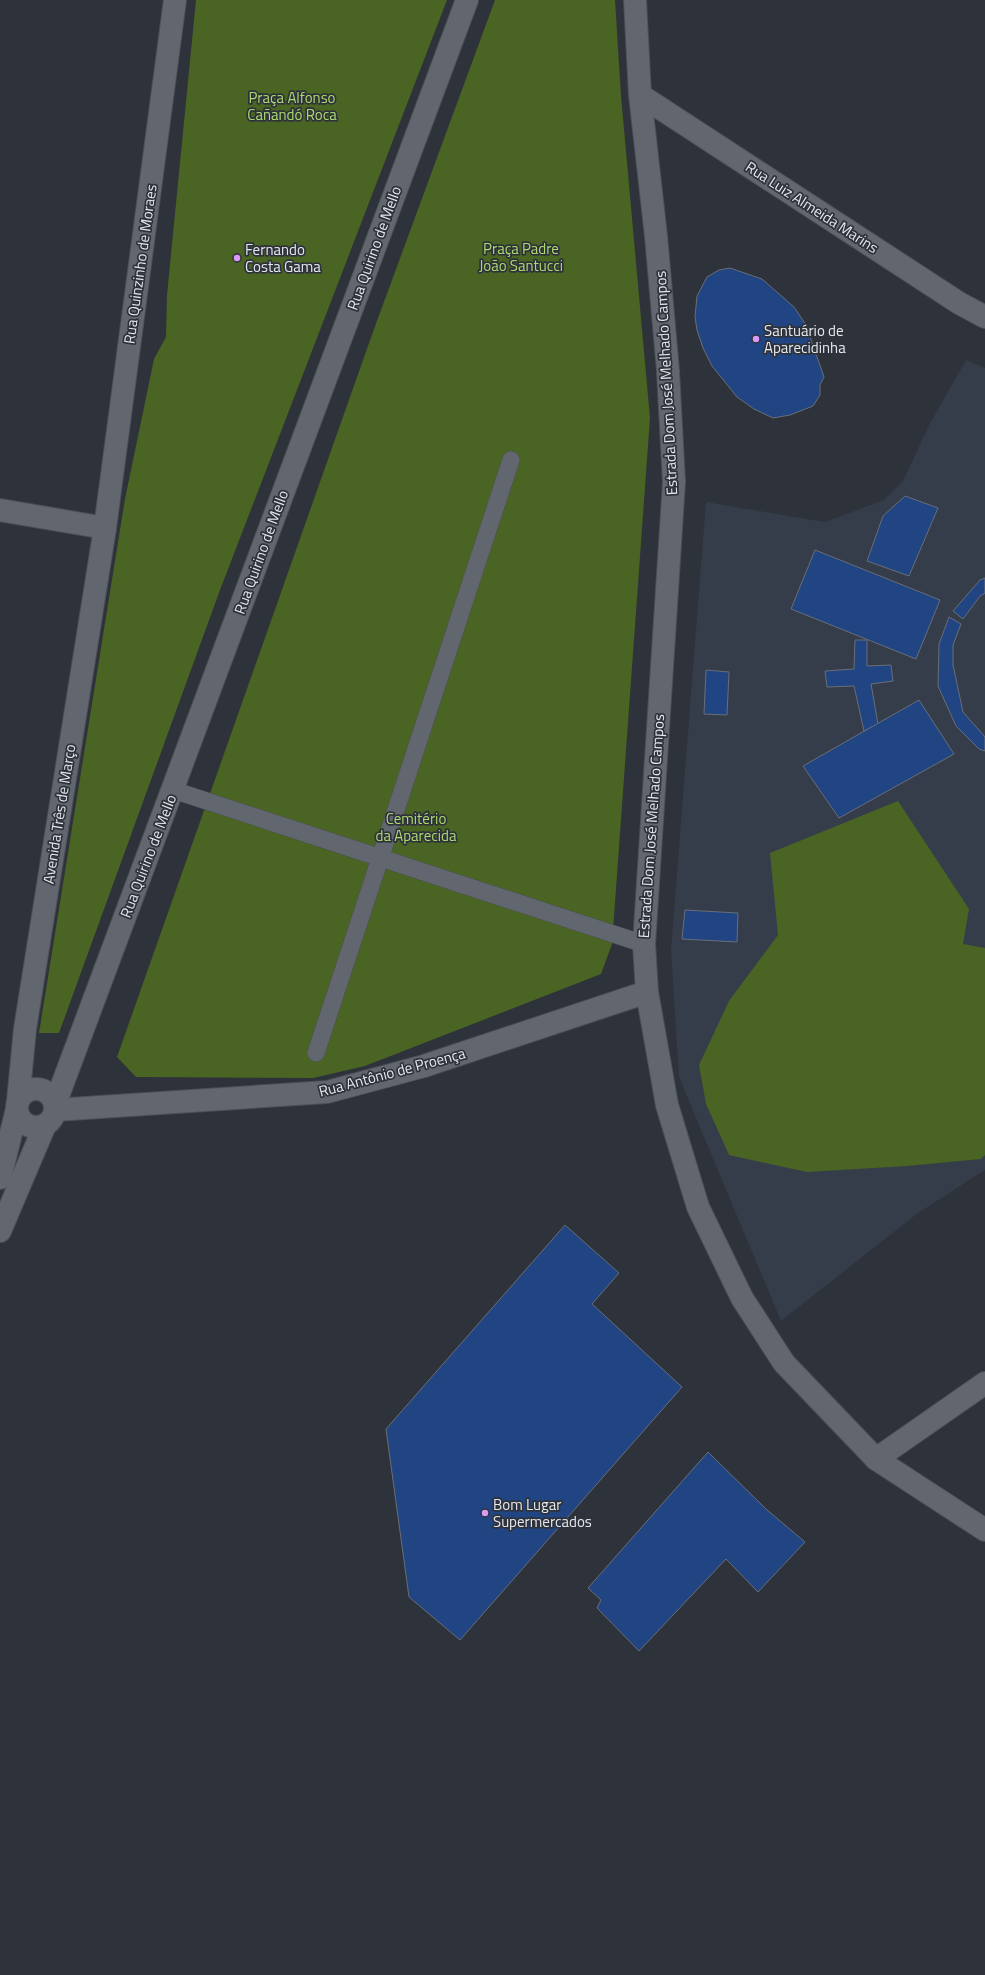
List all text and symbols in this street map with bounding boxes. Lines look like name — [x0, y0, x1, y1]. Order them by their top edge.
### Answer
park label: Praça Alfonso Cañandó Roca — [247, 86, 337, 126]
street label: Rua Luiz Almeida Marins — [741, 155, 883, 259]
street label: Rua Quinzinho de Moraes — [117, 183, 163, 345]
street label: Rua Quirino de Mello — [341, 183, 407, 313]
park label: Praça Padre João Santucci — [479, 237, 563, 277]
place label: Fernando Costa Gama — [245, 238, 321, 278]
marker: Fernando Costa Gama — [232, 253, 242, 263]
street label: Estrada Dom José Melhado Campos — [649, 270, 683, 496]
place label: Santuário de Aparecidinha — [764, 319, 846, 359]
marker: Santuário de Aparecidinha — [751, 334, 761, 344]
street label: Rua Quirino de Mello — [228, 487, 294, 617]
street label: Estrada Dom José Melhado Campos — [632, 713, 670, 939]
street label: Avenida Três de Março — [37, 742, 81, 886]
street label: Rua Quirino de Mello — [114, 791, 182, 921]
park label: Cemitério da Aparecida — [375, 807, 457, 847]
street label: Rua Antônio de Proença — [316, 1041, 468, 1103]
place label: Bom Lugar Supermercados — [493, 1493, 592, 1533]
marker: Bom Lugar Supermercados — [480, 1508, 490, 1518]

